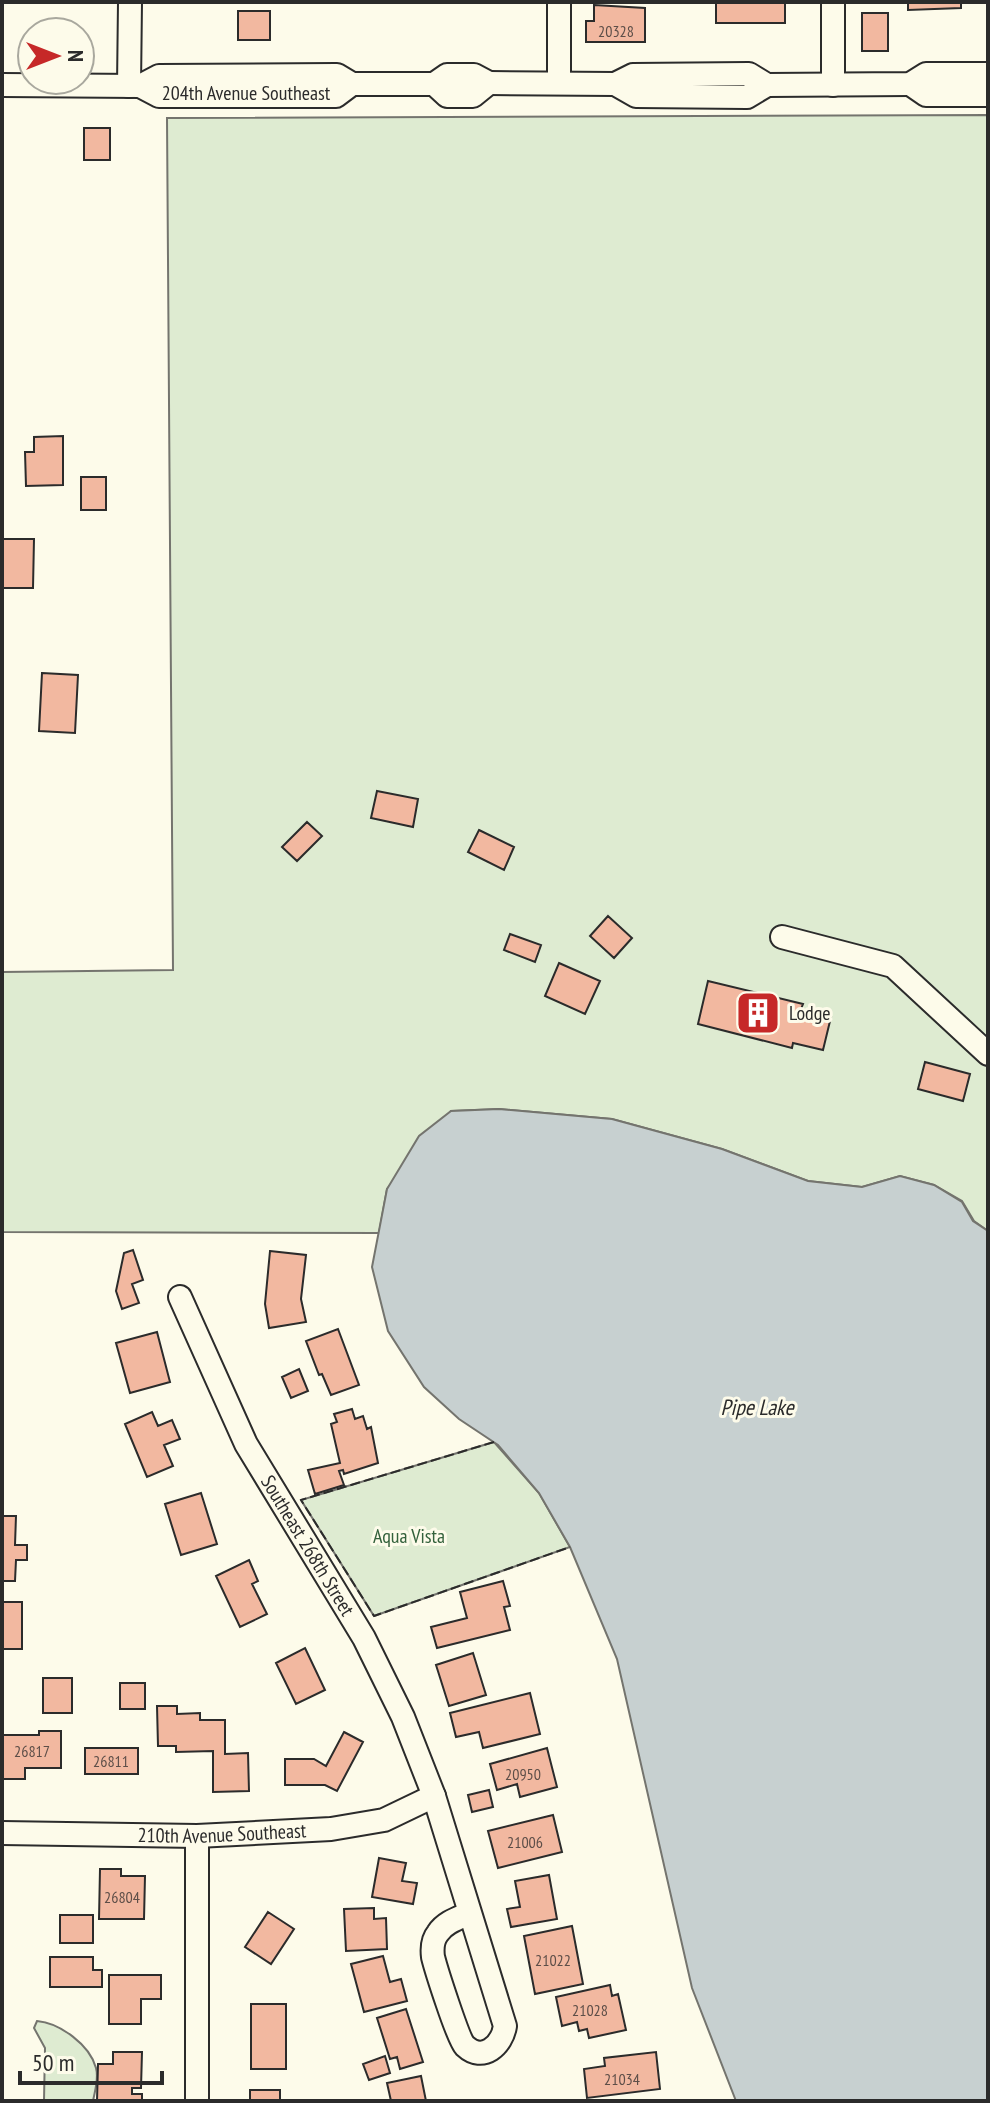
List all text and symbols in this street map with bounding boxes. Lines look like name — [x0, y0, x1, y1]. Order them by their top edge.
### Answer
north arrow — [16, 16, 96, 96]
house number: 20328 — [598, 21, 634, 41]
text: N — [62, 50, 90, 62]
street label: 204th Avenue Southeast — [162, 80, 331, 106]
building icon: Lodge — [734, 989, 782, 1037]
place label: Lodge — [789, 1000, 831, 1026]
water label: Pipe Lake — [720, 1393, 795, 1421]
street label: Southeast 268th Street — [255, 1470, 361, 1621]
park label: Aqua Vista — [373, 1523, 445, 1549]
house number: 26817 — [14, 1741, 50, 1761]
house number: 26811 — [93, 1751, 129, 1771]
house number: 20950 — [505, 1764, 541, 1784]
street label: 210th Avenue Southeast — [137, 1817, 307, 1849]
house number: 21006 — [507, 1832, 543, 1852]
house number: 26804 — [104, 1887, 140, 1907]
house number: 21022 — [535, 1950, 571, 1970]
house number: 21028 — [572, 2000, 608, 2020]
scale bar — [20, 2035, 162, 2085]
text: 50 m — [32, 2047, 74, 2078]
house number: 21034 — [604, 2069, 640, 2089]

